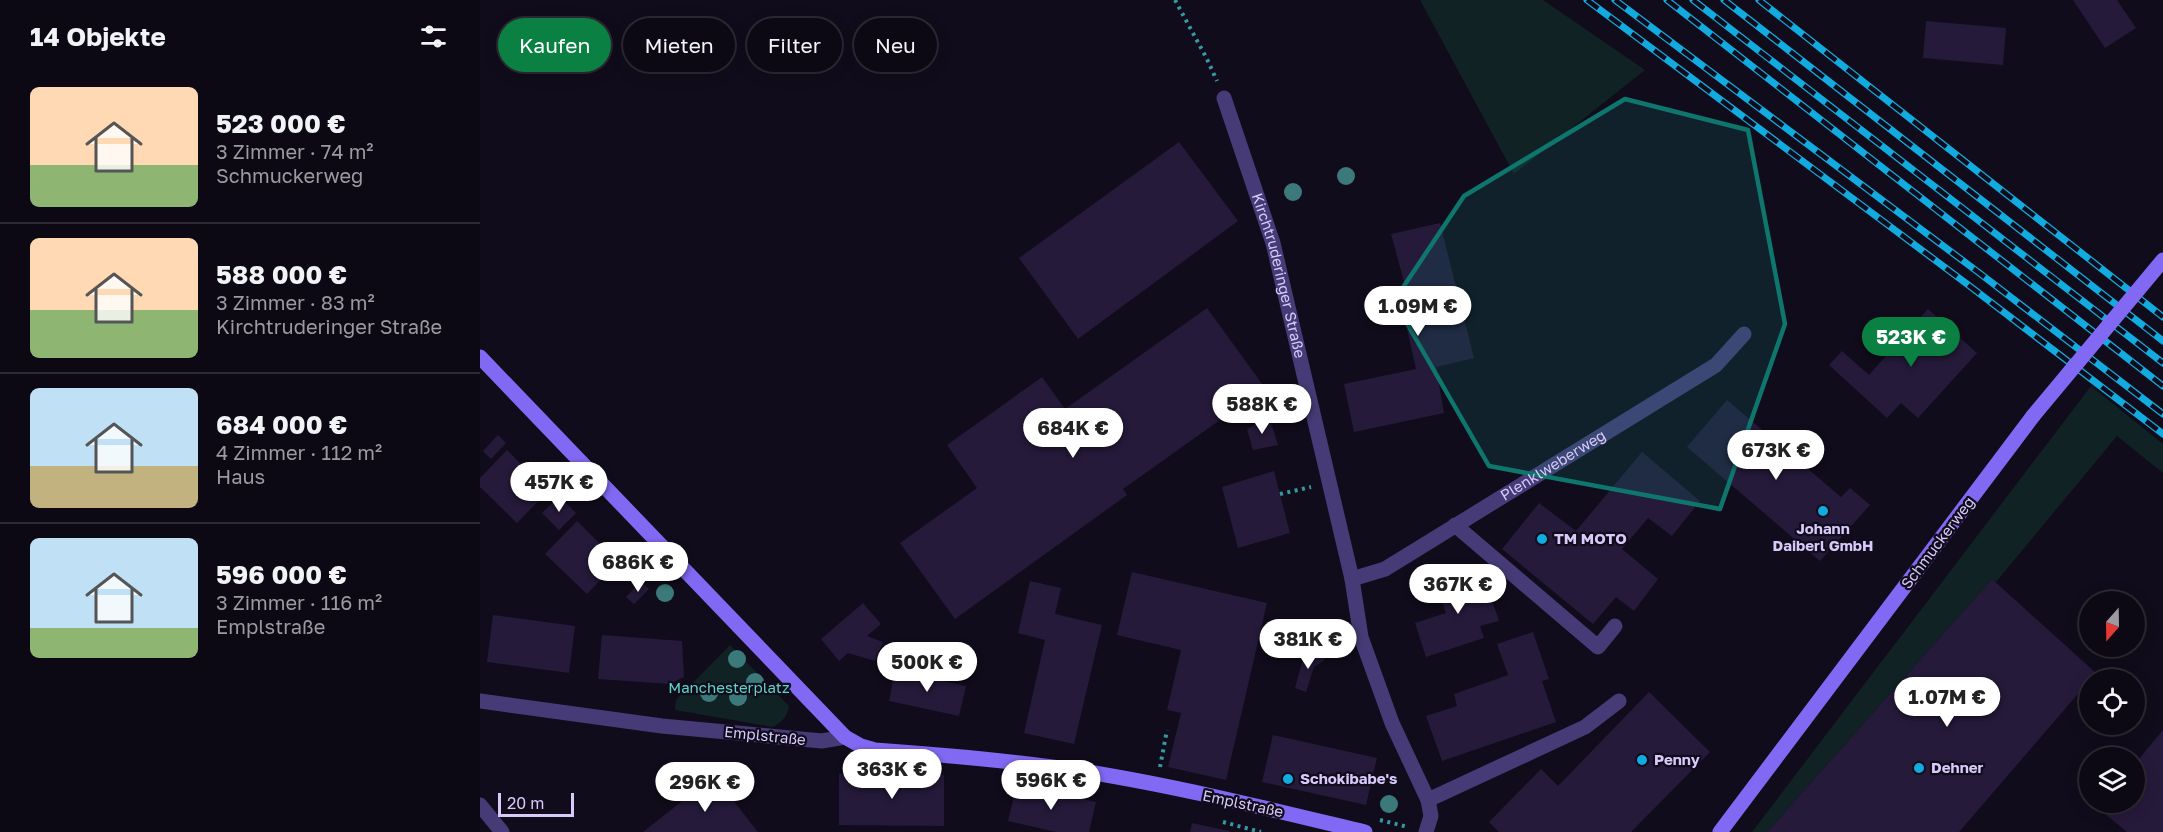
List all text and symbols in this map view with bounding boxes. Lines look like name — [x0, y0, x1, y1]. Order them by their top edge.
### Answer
chip: Kaufen — [498, 18, 611, 72]
chip: Mieten — [623, 18, 735, 72]
chip: Filter — [747, 18, 842, 72]
chip: Neu — [854, 18, 937, 72]
icon: filters — [417, 20, 450, 53]
text: 14 Objekte — [30, 21, 166, 52]
text: 523 000 € — [216, 108, 346, 139]
icon: home — [78, 111, 150, 183]
text: 3 Zimmer · 74 m² — [216, 139, 374, 163]
text: Schmuckerweg — [216, 163, 363, 187]
street label: Kirchtruderinger Straße — [1249, 191, 1310, 360]
text: 588 000 € — [216, 259, 347, 290]
icon: home — [78, 262, 150, 334]
pin: 1.09M € — [1363, 286, 1473, 337]
text: 3 Zimmer · 83 m² — [216, 290, 375, 314]
text: 1.09M € — [1378, 293, 1458, 317]
text: Kirchtruderinger Straße — [216, 314, 442, 338]
pin: 523K € — [1862, 317, 1960, 368]
text: 523K € — [1876, 324, 1946, 348]
pin: 588K € — [1213, 384, 1311, 435]
text: 588K € — [1226, 391, 1298, 415]
pin: 684K € — [1024, 408, 1122, 459]
text: 684 000 € — [216, 409, 347, 440]
icon: home — [78, 412, 150, 484]
text: 684K € — [1037, 415, 1109, 439]
street label: Plenklweberweg — [1497, 425, 1609, 504]
pin: 673K € — [1727, 430, 1825, 481]
text: 673K € — [1741, 437, 1811, 461]
text: 4 Zimmer · 112 m² — [216, 440, 382, 464]
pin: 457K € — [510, 462, 608, 513]
text: Haus — [216, 464, 265, 488]
text: 457K € — [524, 469, 594, 493]
street label: Schmuckerweg — [1897, 493, 1978, 592]
marker: Johann Daiberl GmbH — [1816, 504, 1830, 518]
place label: Johann Daiberl GmbH — [1772, 519, 1874, 554]
place label: TM MOTO — [1554, 529, 1627, 547]
marker: TM MOTO — [1535, 532, 1549, 546]
pin: 686K € — [589, 542, 687, 593]
text: 686K € — [602, 549, 674, 573]
text: 596 000 € — [216, 559, 347, 590]
icon: home — [78, 562, 150, 634]
pin: 367K € — [1409, 564, 1507, 615]
text: 367K € — [1423, 571, 1493, 595]
text: 3 Zimmer · 116 m² — [216, 590, 382, 614]
north arrow — [2079, 591, 2145, 657]
map controls — [2079, 591, 2145, 813]
text: Emplstraße — [216, 614, 325, 638]
pin: 381K € — [1259, 619, 1357, 670]
text: 381K € — [1274, 626, 1342, 650]
pin: 500K € — [878, 642, 976, 693]
text: 500K € — [891, 649, 963, 673]
button: locate — [2079, 669, 2145, 735]
pin: 1.07M € — [1892, 677, 2002, 728]
park label: Manchesterplatz — [668, 678, 790, 696]
text: 1.07M € — [1908, 684, 1986, 708]
street label: Emplstraße — [723, 722, 807, 748]
button: layers — [2079, 747, 2145, 813]
pin: 363K € — [843, 749, 941, 800]
place label: Penny — [1654, 750, 1700, 768]
marker: Penny — [1635, 753, 1649, 767]
text: 363K € — [857, 756, 927, 780]
place label: Dehner — [1931, 758, 1984, 776]
pin: 596K € — [1002, 760, 1100, 811]
marker: Dehner — [1912, 761, 1926, 775]
pin: 296K € — [656, 762, 754, 813]
text: 596K € — [1015, 767, 1087, 791]
text: 296K € — [669, 769, 741, 793]
place label: Schokibabe's — [1300, 769, 1397, 787]
marker: Schokibabe's — [1281, 772, 1295, 786]
street label: Emplstraße — [1201, 786, 1285, 820]
scale bar — [498, 790, 574, 818]
text: 20 m — [507, 793, 544, 813]

